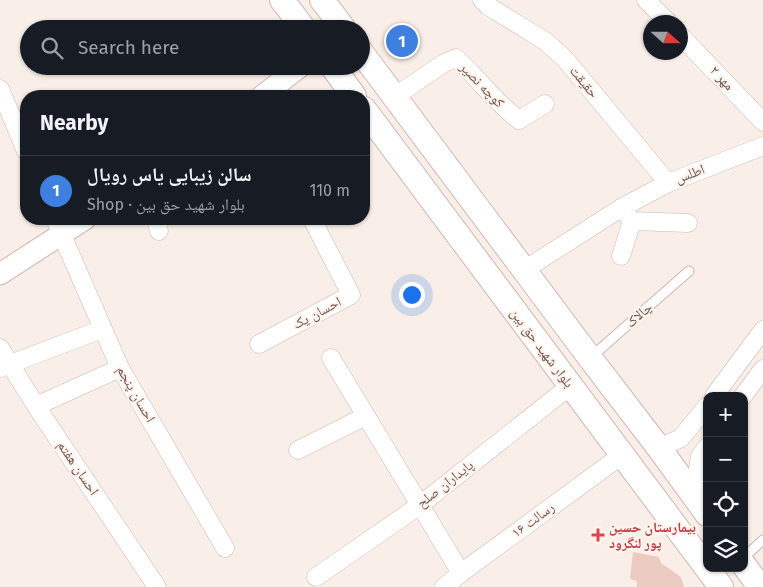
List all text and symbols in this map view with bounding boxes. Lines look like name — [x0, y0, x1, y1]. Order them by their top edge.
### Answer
north arrow — [643, 15, 688, 60]
search box — [20, 20, 370, 75]
pin: 1 — [386, 22, 418, 60]
icon: search — [38, 34, 66, 62]
text: Search here — [78, 36, 179, 59]
street label: کوچه نصیر — [455, 58, 508, 111]
street label: مهر ۲ — [706, 62, 738, 94]
street label: حقیقت — [566, 63, 602, 101]
text: Nearby — [40, 110, 108, 136]
street label: اطلس — [673, 161, 707, 187]
text: سالن زیبایی یاس رویال — [87, 163, 251, 186]
text: 1 — [52, 181, 60, 200]
text: 110 m — [309, 181, 350, 200]
text: Shop · بلوار شهید حق بین — [87, 195, 245, 214]
your location — [399, 282, 425, 308]
street label: احسان یک — [290, 293, 344, 333]
street label: چالاک — [622, 299, 656, 331]
street label: بلوار شهید حق بین — [506, 305, 577, 392]
street label: احسان پنجم — [112, 363, 159, 426]
map controls — [703, 392, 748, 572]
button: + — [703, 392, 748, 437]
button: − — [703, 437, 748, 482]
street label: احسان هفتم — [53, 438, 102, 499]
street label: پایداران صلح — [413, 456, 478, 512]
button: locate — [703, 482, 748, 527]
street label: رسالت ۱۶ — [508, 499, 558, 541]
place label: بیمارستان حسین پور لنگرود — [609, 519, 696, 552]
button: layers — [703, 527, 748, 572]
marker: بیمارستان حسین پور لنگرود — [591, 528, 605, 542]

